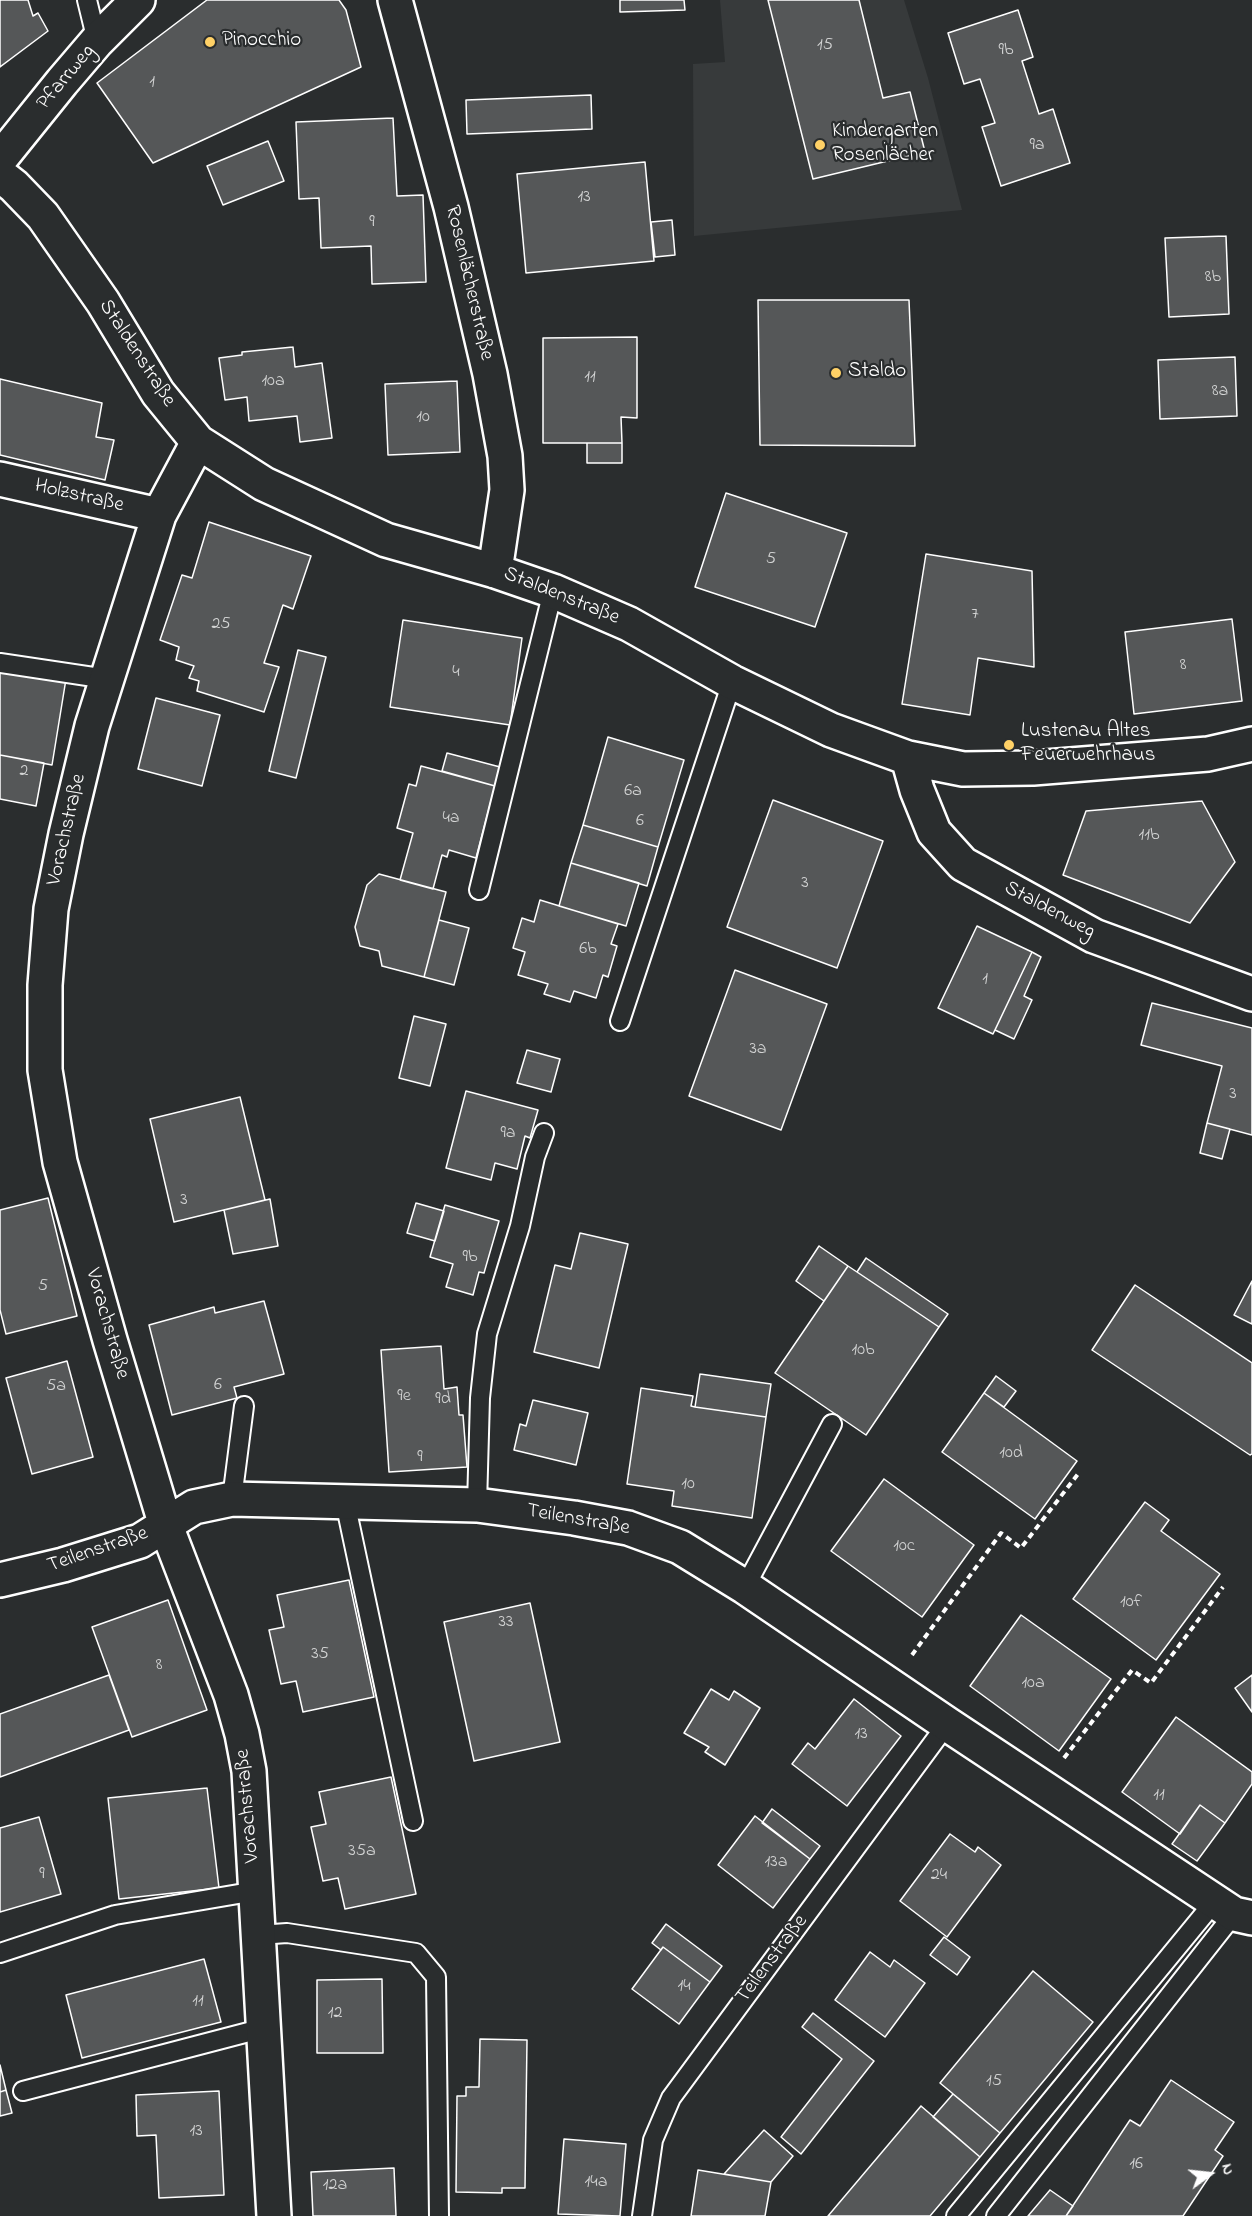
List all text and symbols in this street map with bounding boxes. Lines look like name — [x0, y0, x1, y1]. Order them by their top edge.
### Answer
place label: Pinocchio — [222, 29, 301, 55]
marker: Pinocchio — [203, 35, 217, 49]
house number: 15 — [817, 35, 833, 57]
street label: Pfarrweg — [32, 40, 102, 116]
house number: 9b — [999, 40, 1013, 62]
house number: 1 — [149, 72, 155, 94]
place label: Kindergarten Rosenlächer — [832, 120, 938, 170]
house number: 9a — [1029, 135, 1045, 157]
marker: Kindergarten Rosenlächer — [813, 138, 827, 152]
house number: 13 — [577, 187, 591, 209]
street label: Rosenlächerstraße — [438, 203, 498, 363]
house number: 9 — [369, 212, 375, 234]
house number: 8b — [1205, 267, 1221, 289]
street label: Staldenstraße — [92, 296, 180, 412]
place label: Staldo — [848, 360, 906, 386]
marker: Staldo — [829, 366, 843, 380]
house number: 11 — [584, 367, 596, 389]
house number: 10a — [261, 371, 285, 393]
house number: 8a — [1212, 381, 1228, 403]
house number: 10 — [416, 407, 430, 429]
street label: Holzstraße — [32, 475, 126, 519]
house number: 5 — [766, 549, 776, 571]
street label: Staldenstraße — [499, 562, 623, 632]
house number: 7 — [971, 604, 979, 626]
house number: 25 — [211, 614, 231, 636]
house number: 8 — [1180, 655, 1186, 677]
house number: 4 — [452, 662, 460, 684]
place label: Lustenau Altes Feuerwehrhaus — [1021, 720, 1156, 770]
marker: Lustenau Altes Feuerwehrhaus — [1002, 738, 1016, 752]
house number: 2 — [20, 761, 28, 783]
street label: Vorachstraße — [43, 772, 93, 888]
house number: 6a — [624, 781, 642, 803]
house number: 4a — [442, 808, 460, 830]
house number: 6 — [636, 811, 644, 833]
house number: 11b — [1139, 825, 1159, 847]
house number: 3 — [801, 873, 809, 895]
street label: Staldenweg — [999, 876, 1099, 946]
house number: 6b — [579, 939, 597, 961]
house number: 1 — [982, 969, 988, 991]
house number: 3a — [749, 1039, 767, 1061]
house number: 3 — [1229, 1084, 1237, 1106]
house number: 9a — [500, 1123, 516, 1145]
house number: 3 — [180, 1190, 188, 1212]
house number: 9b — [463, 1247, 477, 1269]
street label: Vorachstraße — [78, 1266, 134, 1382]
house number: 5 — [38, 1276, 48, 1298]
house number: 10b — [851, 1340, 875, 1362]
house number: 6 — [214, 1375, 222, 1397]
house number: 5a — [46, 1376, 66, 1398]
house number: 9e — [397, 1386, 411, 1408]
house number: 9d — [435, 1389, 451, 1411]
house number: 10d — [999, 1443, 1023, 1465]
house number: 9 — [417, 1447, 423, 1469]
house number: 10 — [681, 1474, 695, 1496]
street label: Teilenstraße — [524, 1500, 632, 1542]
street label: Teilenstraße — [44, 1522, 152, 1580]
house number: 10c — [893, 1536, 915, 1558]
house number: 10f — [1120, 1592, 1142, 1614]
house number: 33 — [499, 1612, 513, 1634]
house number: 35 — [311, 1644, 329, 1666]
house number: 8 — [156, 1655, 162, 1677]
house number: 10a — [1021, 1673, 1045, 1695]
house number: 13 — [854, 1724, 868, 1746]
street label: Vorachstraße — [231, 1748, 267, 1864]
house number: 11 — [1153, 1785, 1165, 1807]
house number: 35a — [348, 1841, 376, 1863]
house number: 13a — [765, 1852, 787, 1874]
house number: 9 — [39, 1864, 45, 1886]
house number: 24 — [931, 1865, 947, 1887]
street label: Teilenstraße — [731, 1911, 815, 2009]
house number: 14 — [677, 1976, 691, 1998]
house number: 11 — [192, 1991, 204, 2013]
house number: 12 — [328, 2003, 342, 2025]
house number: 15 — [986, 2071, 1002, 2093]
house number: 13 — [189, 2121, 203, 2143]
north arrow — [1180, 2144, 1240, 2204]
house number: 16 — [1129, 2154, 1143, 2176]
text: N — [1214, 2161, 1240, 2178]
house number: 14a — [585, 2172, 607, 2194]
house number: 12a — [323, 2175, 347, 2197]

